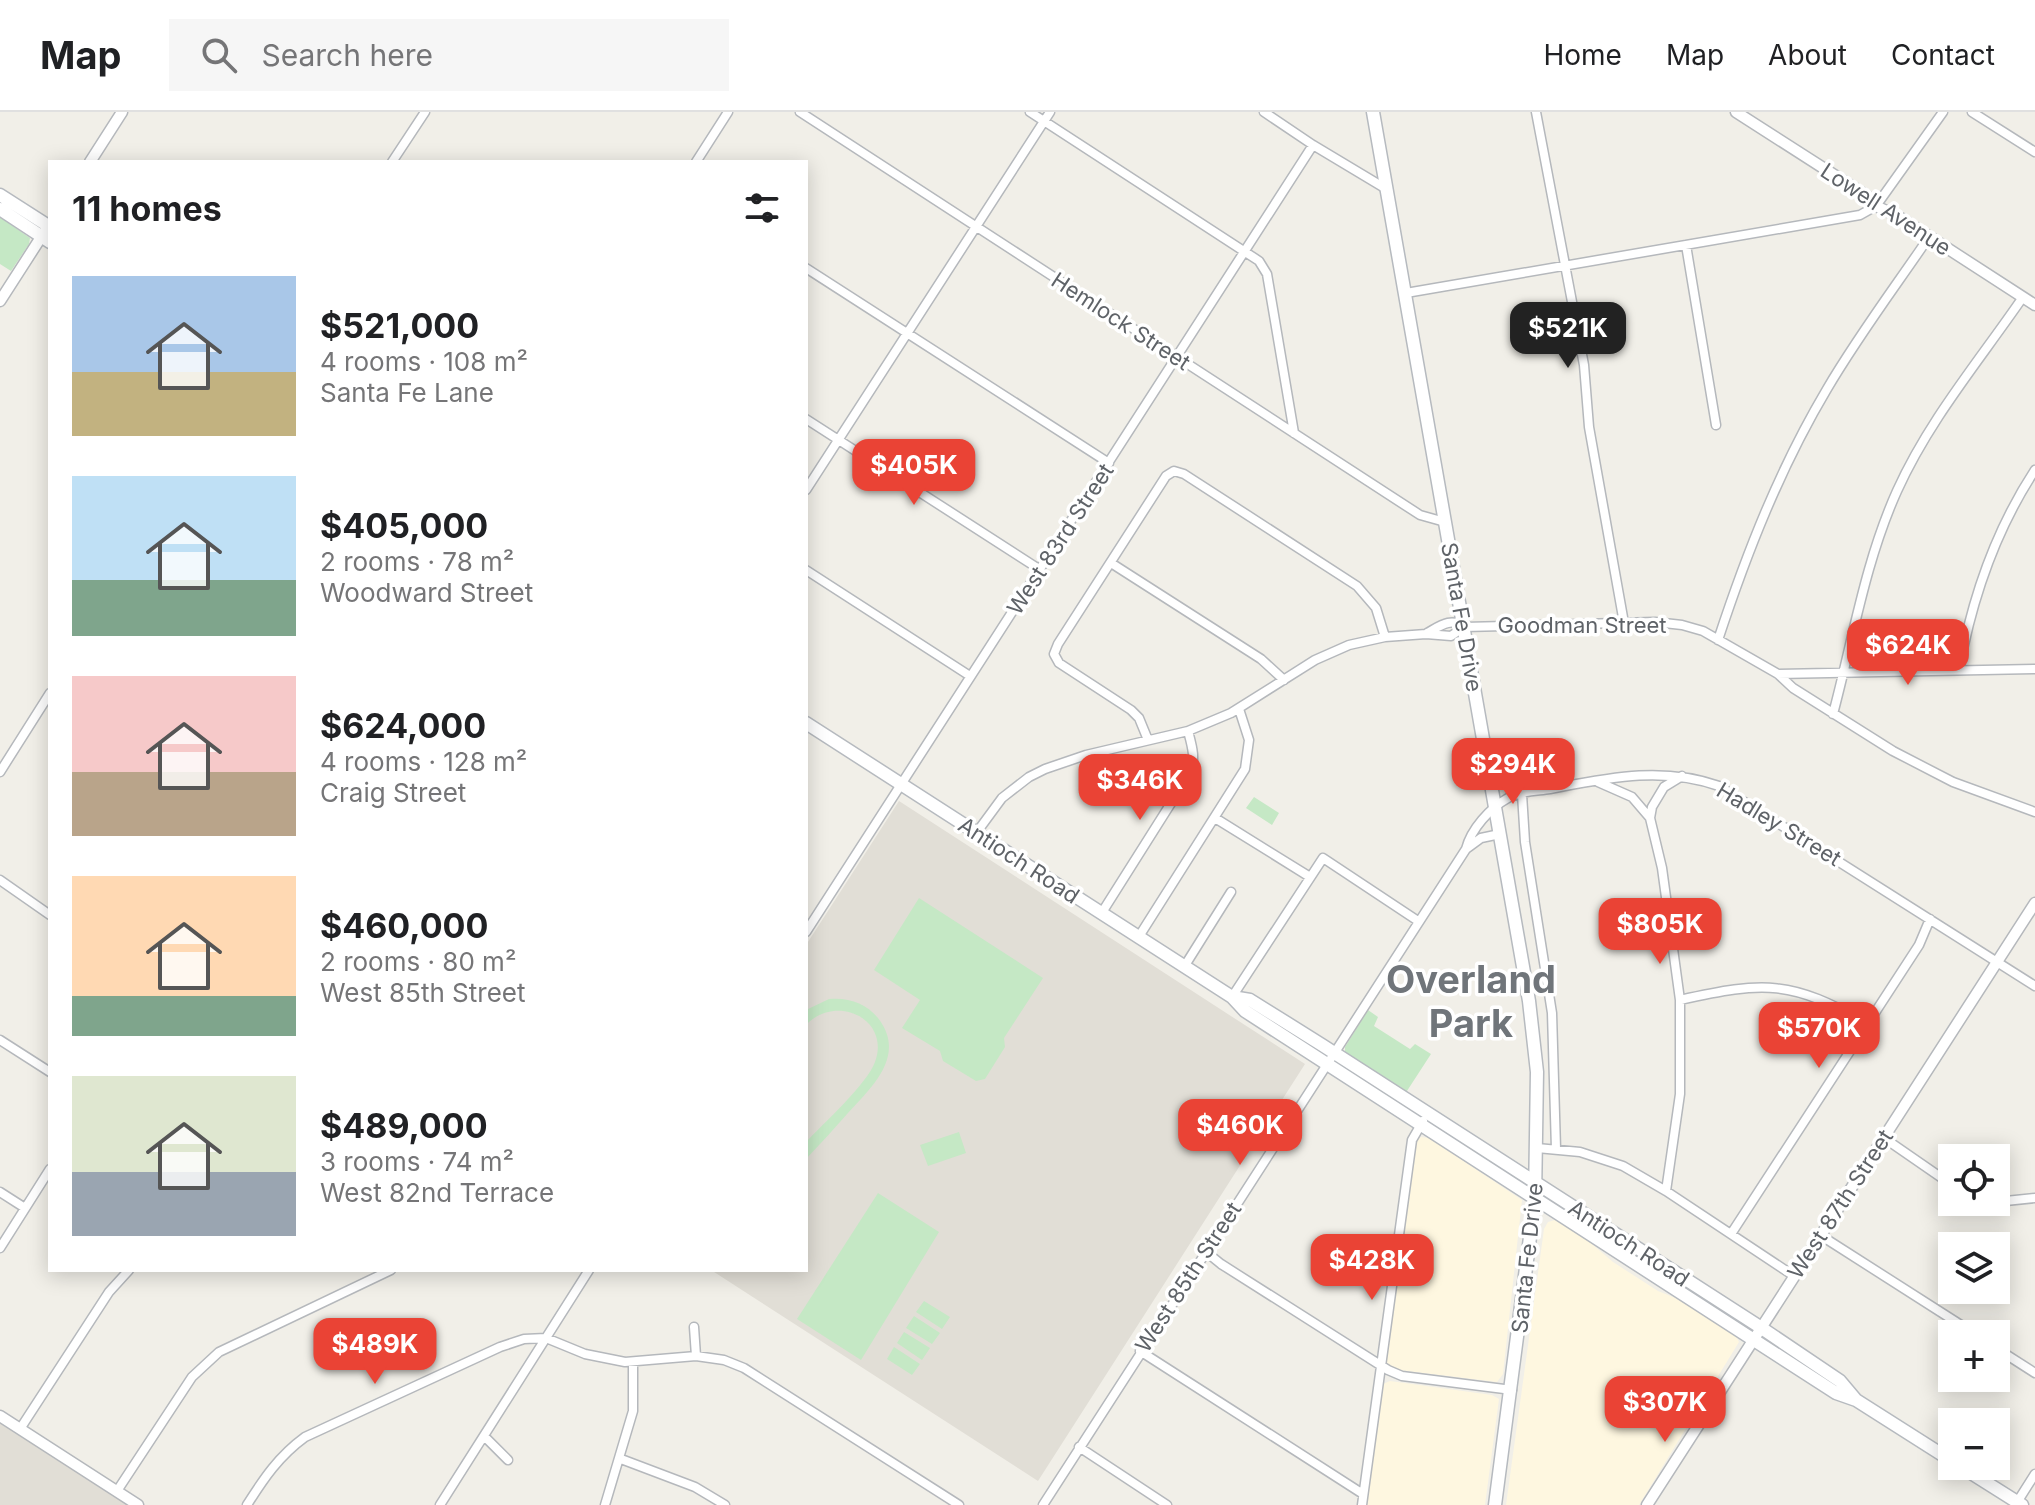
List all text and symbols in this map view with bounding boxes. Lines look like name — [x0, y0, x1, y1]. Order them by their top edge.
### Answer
search box — [169, 19, 729, 91]
text: Map — [40, 32, 121, 78]
icon: search — [197, 33, 241, 77]
text: Search here — [261, 37, 433, 73]
text: Home — [1543, 38, 1622, 72]
text: Map — [1666, 38, 1724, 72]
text: About — [1768, 38, 1847, 72]
text: Contact — [1891, 38, 1995, 72]
street label: Lowell Avenue — [1816, 157, 1956, 261]
icon: filters — [740, 186, 784, 230]
text: 11 homes — [72, 188, 222, 229]
street label: Hemlock Street — [1047, 267, 1195, 375]
pin: $521K — [1512, 302, 1624, 370]
text: $521,000 — [320, 305, 479, 346]
icon: home — [136, 308, 232, 404]
text: $521K — [1528, 312, 1608, 343]
text: 4 rooms · 108 m² — [320, 346, 528, 377]
text: Santa Fe Lane — [320, 377, 494, 408]
pin: $405K — [858, 439, 970, 507]
text: $405K — [870, 449, 958, 480]
street label: West 83rd Street — [1001, 458, 1119, 620]
text: $405,000 — [320, 505, 488, 546]
icon: home — [136, 508, 232, 604]
street label: Santa Fe Drive — [1436, 540, 1488, 694]
text: 2 rooms · 78 m² — [320, 546, 514, 577]
text: Woodward Street — [320, 577, 533, 608]
street label: Goodman Street — [1497, 612, 1667, 638]
pin: $624K — [1852, 619, 1964, 687]
text: $624K — [1865, 629, 1951, 660]
text: $624,000 — [320, 705, 486, 746]
icon: home — [136, 708, 232, 804]
pin: $294K — [1457, 738, 1569, 806]
text: 4 rooms · 128 m² — [320, 746, 527, 777]
text: $294K — [1470, 748, 1556, 779]
pin: $346K — [1084, 754, 1196, 822]
text: $346K — [1097, 764, 1183, 795]
text: Craig Street — [320, 777, 466, 808]
street label: Hadley Street — [1712, 777, 1846, 871]
street label: Antioch Road — [954, 811, 1084, 909]
pin: $805K — [1604, 898, 1716, 966]
text: $460,000 — [320, 905, 488, 946]
icon: home — [136, 908, 232, 1004]
text: $805K — [1617, 908, 1703, 939]
text: 2 rooms · 80 m² — [320, 946, 516, 977]
district label: Overland Park — [1386, 956, 1556, 1046]
text: West 85th Street — [320, 977, 525, 1008]
pin: $570K — [1763, 1002, 1875, 1070]
text: $570K — [1777, 1012, 1861, 1043]
pin: $460K — [1184, 1099, 1296, 1167]
text: $489,000 — [320, 1105, 488, 1146]
icon: home — [136, 1108, 232, 1204]
text: $460K — [1196, 1109, 1284, 1140]
street label: West 87th Street — [1782, 1124, 1898, 1284]
map controls — [1938, 1144, 2010, 1480]
button: locate — [1938, 1144, 2010, 1216]
text: 3 rooms · 74 m² — [320, 1146, 514, 1177]
text: West 82nd Terrace — [320, 1177, 554, 1208]
street label: Santa Fe Drive — [1506, 1182, 1548, 1334]
street label: Antioch Road — [1564, 1194, 1694, 1292]
street label: West 85th Street — [1130, 1197, 1246, 1357]
button: layers — [1938, 1232, 2010, 1304]
pin: $428K — [1316, 1234, 1428, 1302]
text: $428K — [1329, 1244, 1415, 1275]
pin: $489K — [319, 1318, 431, 1386]
button: + — [1938, 1320, 2010, 1392]
text: $489K — [331, 1328, 419, 1359]
pin: $307K — [1609, 1376, 1721, 1444]
text: $307K — [1623, 1386, 1707, 1417]
button: − — [1938, 1408, 2010, 1480]

